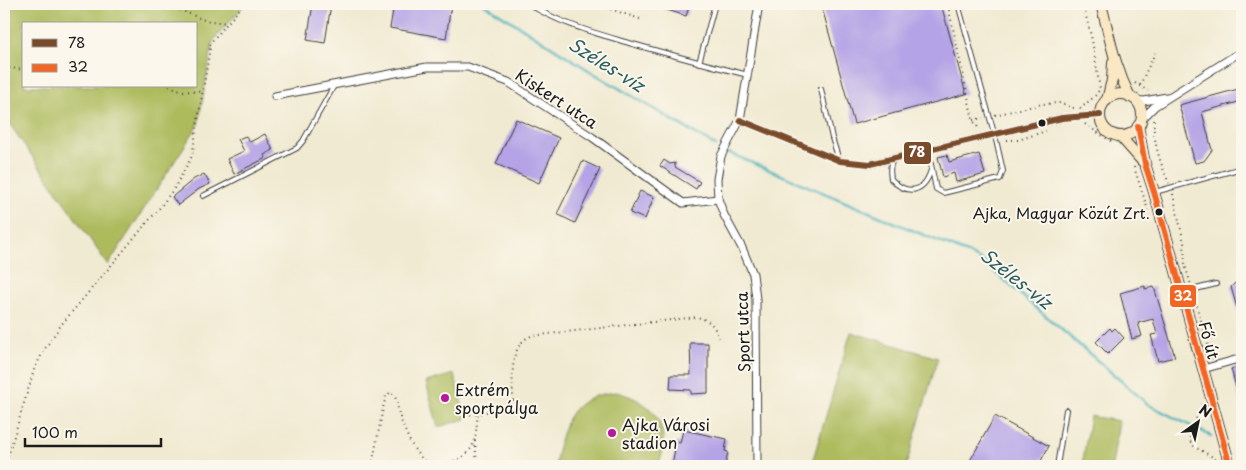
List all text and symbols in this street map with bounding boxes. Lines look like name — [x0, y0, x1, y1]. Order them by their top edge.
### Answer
legend — [22, 22, 198, 88]
text: 78 — [68, 30, 86, 53]
water label: Széles-víz — [564, 30, 652, 99]
text: 32 — [68, 54, 88, 77]
street label: Kiskert utca — [511, 62, 603, 134]
unlabelled marker — [1037, 118, 1047, 128]
line badge: 78 — [903, 141, 932, 165]
text: 78 — [909, 141, 926, 162]
place label: Ajka, Magyar Közút Zrt. — [973, 201, 1150, 224]
marker: Ajka, Magyar Közút Zrt. — [1154, 207, 1164, 217]
water label: Széles-víz — [975, 241, 1060, 316]
line badge: 32 — [1169, 284, 1197, 308]
text: 32 — [1174, 285, 1193, 306]
street label: Sport utca — [729, 291, 755, 373]
street label: Fő út — [1193, 318, 1227, 362]
place label: Extrém sportpálya — [455, 377, 538, 419]
marker: Extrém sportpálya — [439, 392, 451, 404]
north arrow — [1174, 398, 1224, 448]
text: N — [1195, 399, 1216, 423]
place label: Ajka Városi stadion — [622, 412, 710, 454]
scale bar — [25, 415, 161, 447]
text: 100 m — [32, 420, 78, 443]
marker: Ajka Városi stadion — [606, 427, 618, 439]

